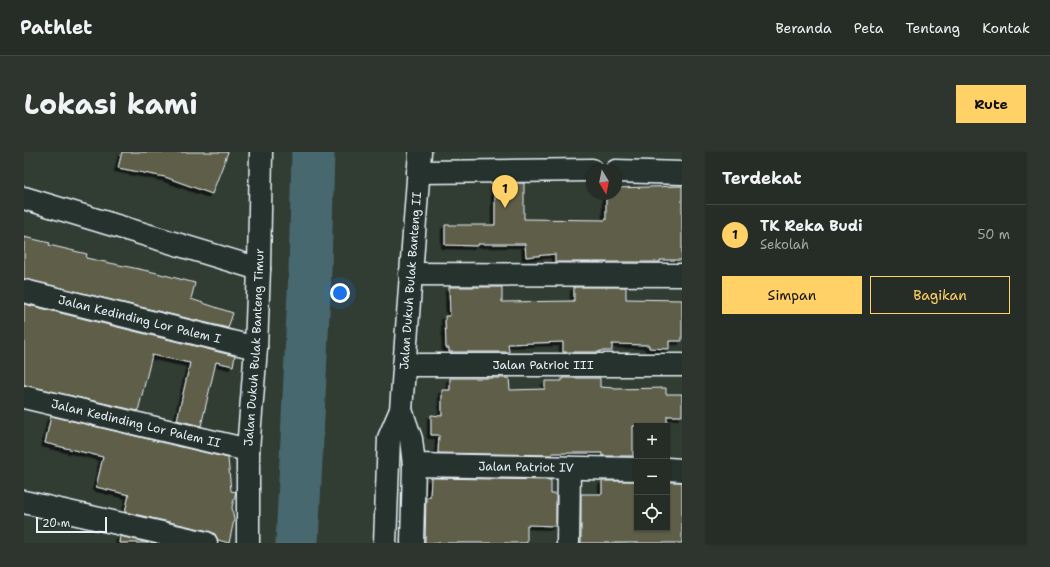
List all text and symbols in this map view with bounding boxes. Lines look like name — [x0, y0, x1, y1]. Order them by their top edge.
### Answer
text: Pathlet — [20, 15, 92, 40]
text: Beranda — [775, 19, 832, 37]
text: Peta — [854, 19, 884, 37]
text: Tentang — [906, 19, 960, 37]
text: Kontak — [982, 19, 1030, 37]
text: Lokasi kami — [24, 85, 198, 123]
button: Rute — [956, 85, 1026, 123]
north arrow — [586, 164, 622, 200]
text: Terdekat — [722, 167, 802, 189]
pin: 1 — [492, 175, 518, 208]
street label: Jalan Dukuh Bulak Banteng II — [396, 191, 425, 370]
text: TK Reka Budi — [760, 216, 863, 236]
text: 1 — [732, 226, 738, 243]
text: 50 m — [977, 226, 1010, 243]
text: Sekolah — [760, 236, 809, 253]
street label: Jalan Dukuh Bulak Banteng Timur — [240, 248, 267, 447]
button: Simpan — [722, 276, 862, 314]
button: Bagikan — [870, 276, 1010, 314]
your location — [330, 283, 350, 303]
street label: Jalan Kedinding Lor Palem I — [57, 292, 223, 347]
street label: Jalan Patriot III — [492, 357, 594, 373]
street label: Jalan Kedinding Lor Palem II — [50, 396, 223, 451]
map controls — [634, 423, 670, 531]
button: + — [634, 423, 670, 459]
street label: Jalan Patriot IV — [478, 458, 574, 476]
button: − — [634, 459, 670, 495]
button: locate — [634, 495, 670, 531]
scale bar — [36, 515, 107, 534]
text: 20 m — [42, 516, 70, 531]

